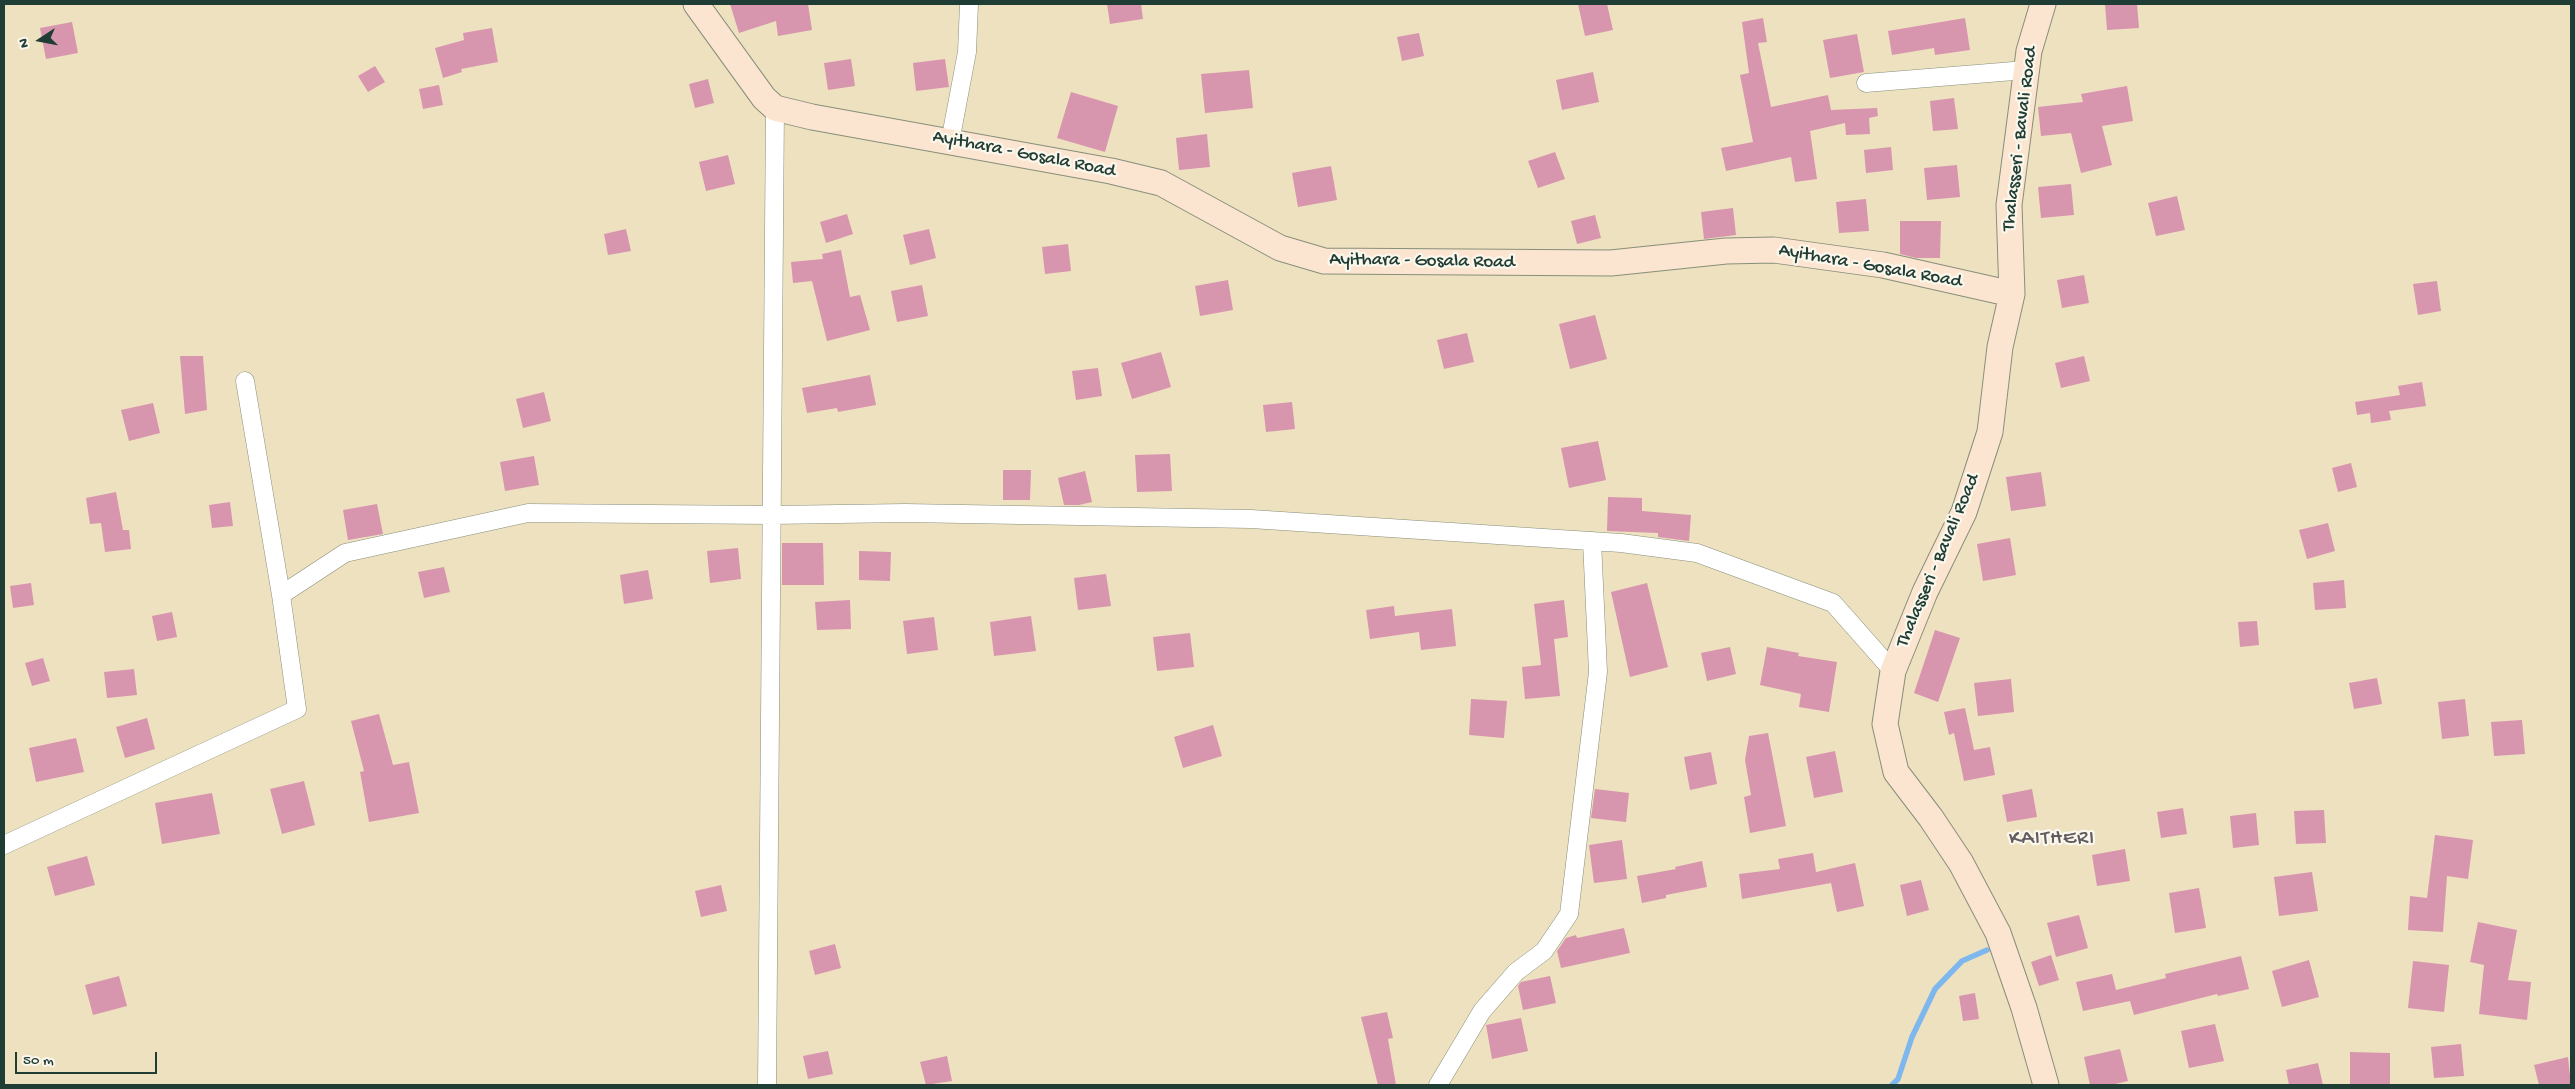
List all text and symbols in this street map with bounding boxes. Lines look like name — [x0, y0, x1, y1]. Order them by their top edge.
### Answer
north arrow — [15, 15, 65, 65]
text: N — [16, 37, 34, 49]
street label: Thalasseri - Bavali Road — [1998, 45, 2044, 233]
street label: Ayithara - Gosala Road — [931, 126, 1117, 184]
street label: Ayithara - Gosala Road — [1777, 240, 1963, 294]
street label: Ayithara - Gosala Road — [1329, 249, 1515, 275]
street label: Thalasseri - Bavali Road — [1892, 471, 1986, 651]
district label: KAITHERI — [2008, 827, 2096, 853]
scale bar — [18, 1042, 160, 1074]
text: 50 m — [23, 1052, 54, 1070]

